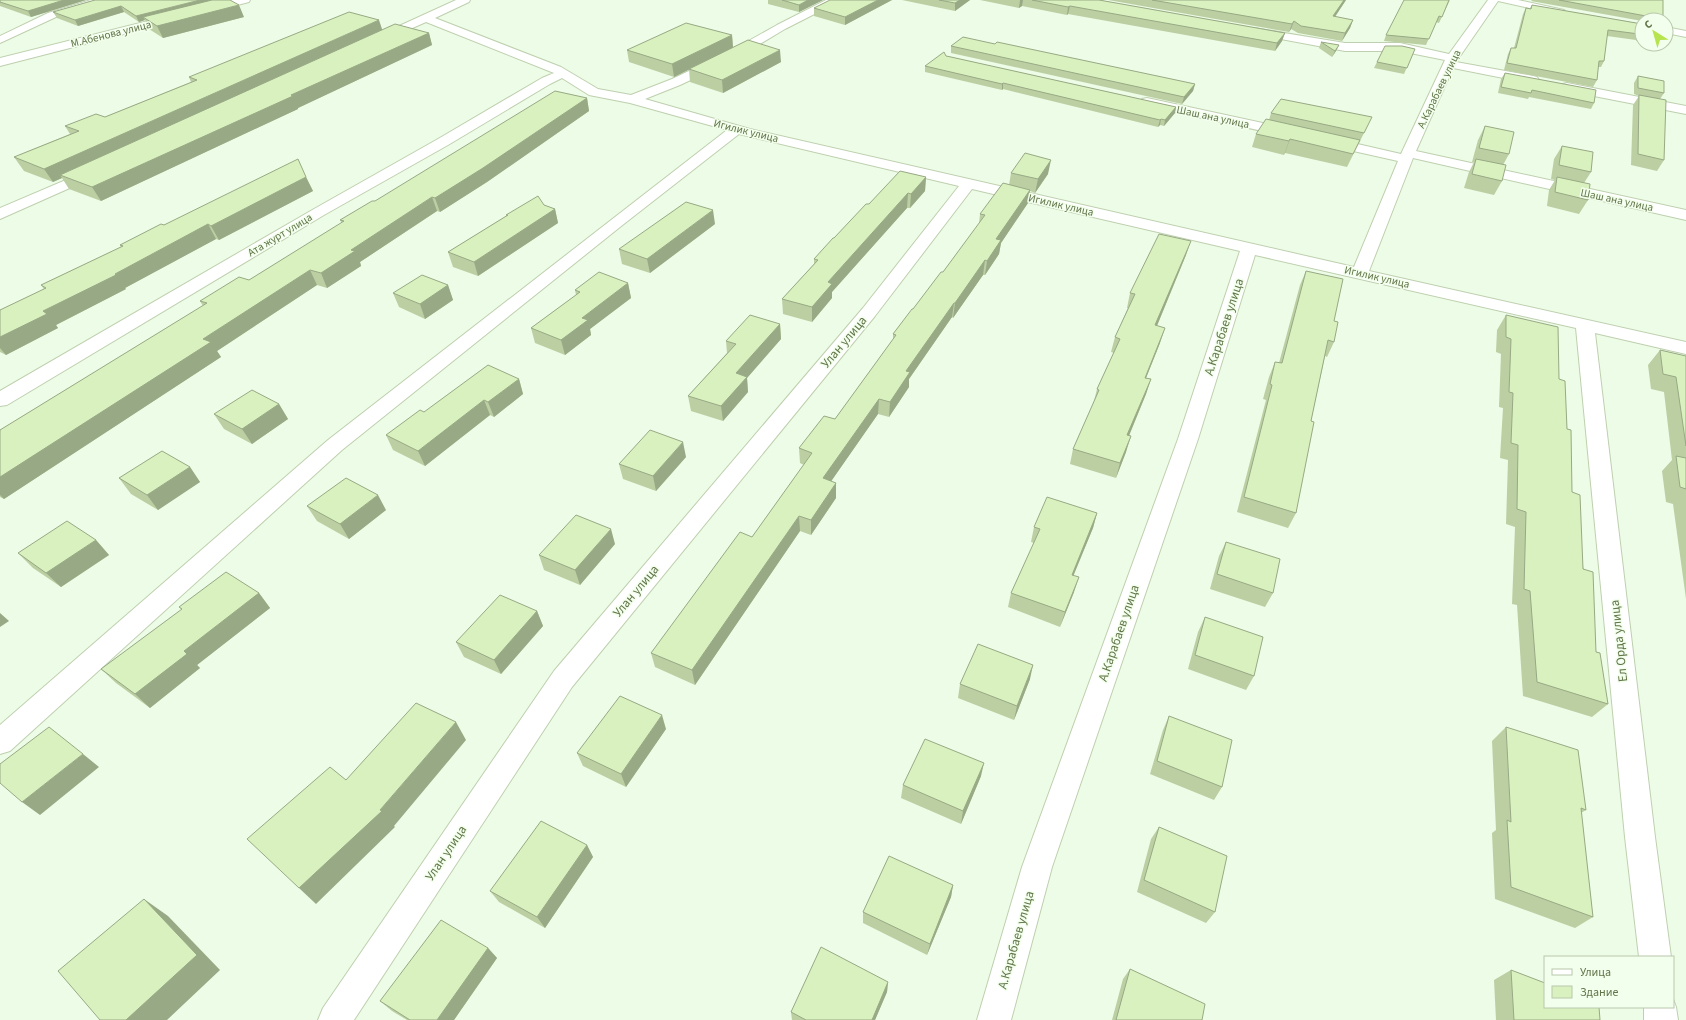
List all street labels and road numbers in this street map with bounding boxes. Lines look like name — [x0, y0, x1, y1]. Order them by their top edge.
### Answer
street label: М.Абенова улица — [69, 17, 153, 51]
street label: А.Карабаев улица — [1413, 47, 1465, 131]
street label: Шаш ана улица — [1175, 102, 1251, 132]
street label: Игилик улица — [712, 116, 780, 146]
street label: Шаш ана улица — [1579, 185, 1655, 215]
street label: Игилик улица — [1027, 190, 1095, 220]
street label: Ата журт улица — [245, 210, 315, 260]
street label: Игилик улица — [1343, 262, 1411, 292]
street label: А.Карабаев улица — [1200, 276, 1248, 378]
street label: Улан улица — [817, 312, 871, 372]
street label: Улан улица — [609, 561, 663, 621]
street label: А.Карабаев улица — [1094, 582, 1144, 684]
street label: Ел Орда улица — [1606, 599, 1632, 683]
street label: Улан улица — [421, 822, 471, 884]
street label: А.Карабаев улица — [993, 889, 1039, 991]

